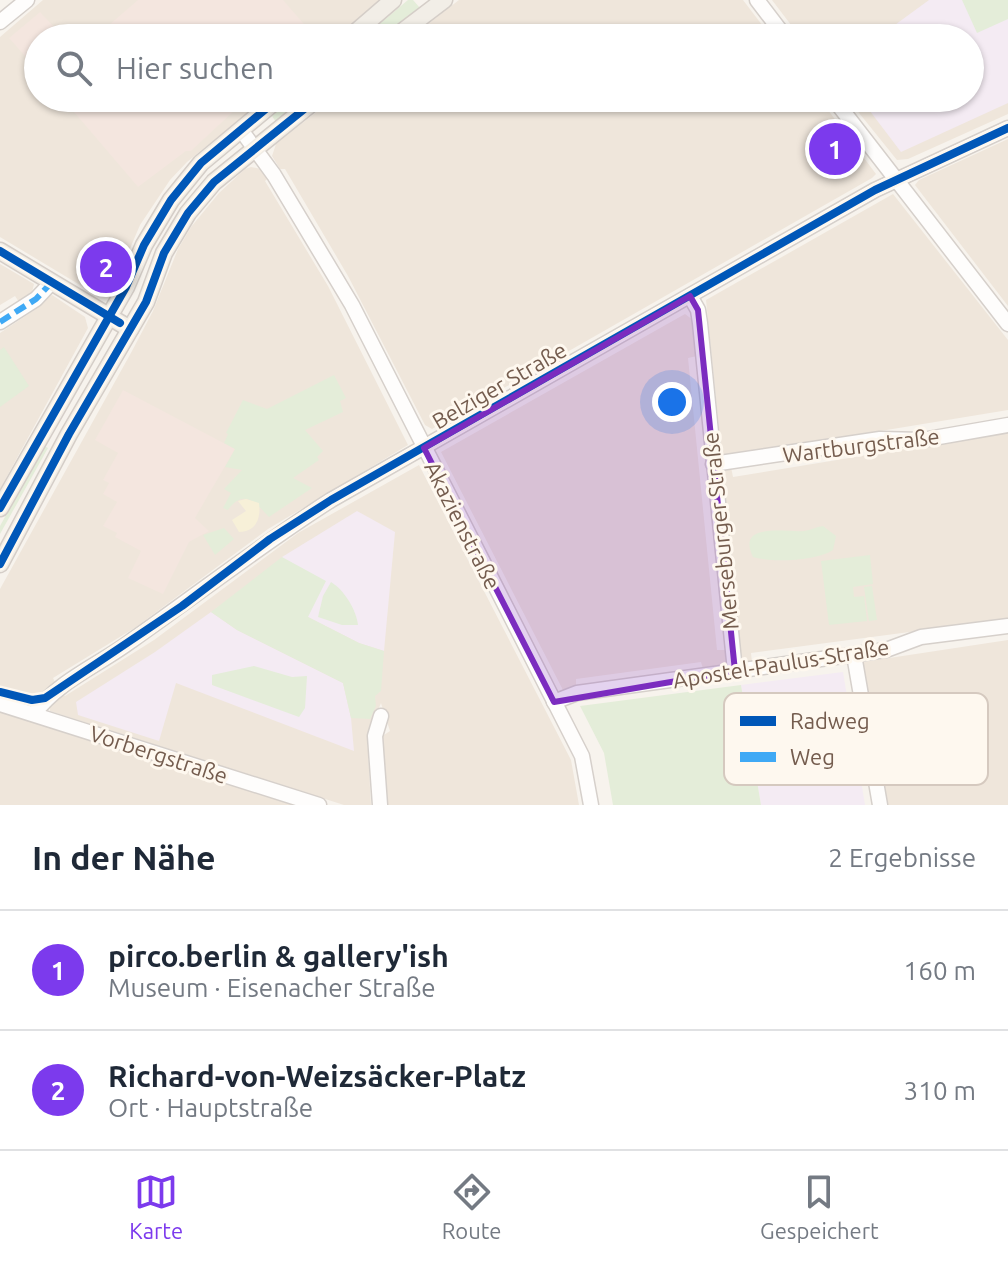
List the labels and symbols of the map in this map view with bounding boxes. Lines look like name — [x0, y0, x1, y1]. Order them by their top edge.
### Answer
pin: 1 — [809, 119, 861, 179]
pin: 2 — [80, 237, 132, 297]
street label: Belziger Straße — [427, 336, 571, 434]
your location — [652, 382, 692, 422]
street label: Wartburgstraße — [781, 423, 941, 467]
street label: Merseburger Straße — [697, 431, 743, 631]
street label: Akazienstraße — [420, 457, 506, 593]
street label: Apostel-Paulus-Straße — [671, 634, 891, 692]
legend — [724, 693, 988, 785]
text: Radweg — [790, 708, 870, 733]
street label: Vorbergstraße — [87, 720, 231, 788]
text: Weg — [790, 744, 835, 769]

